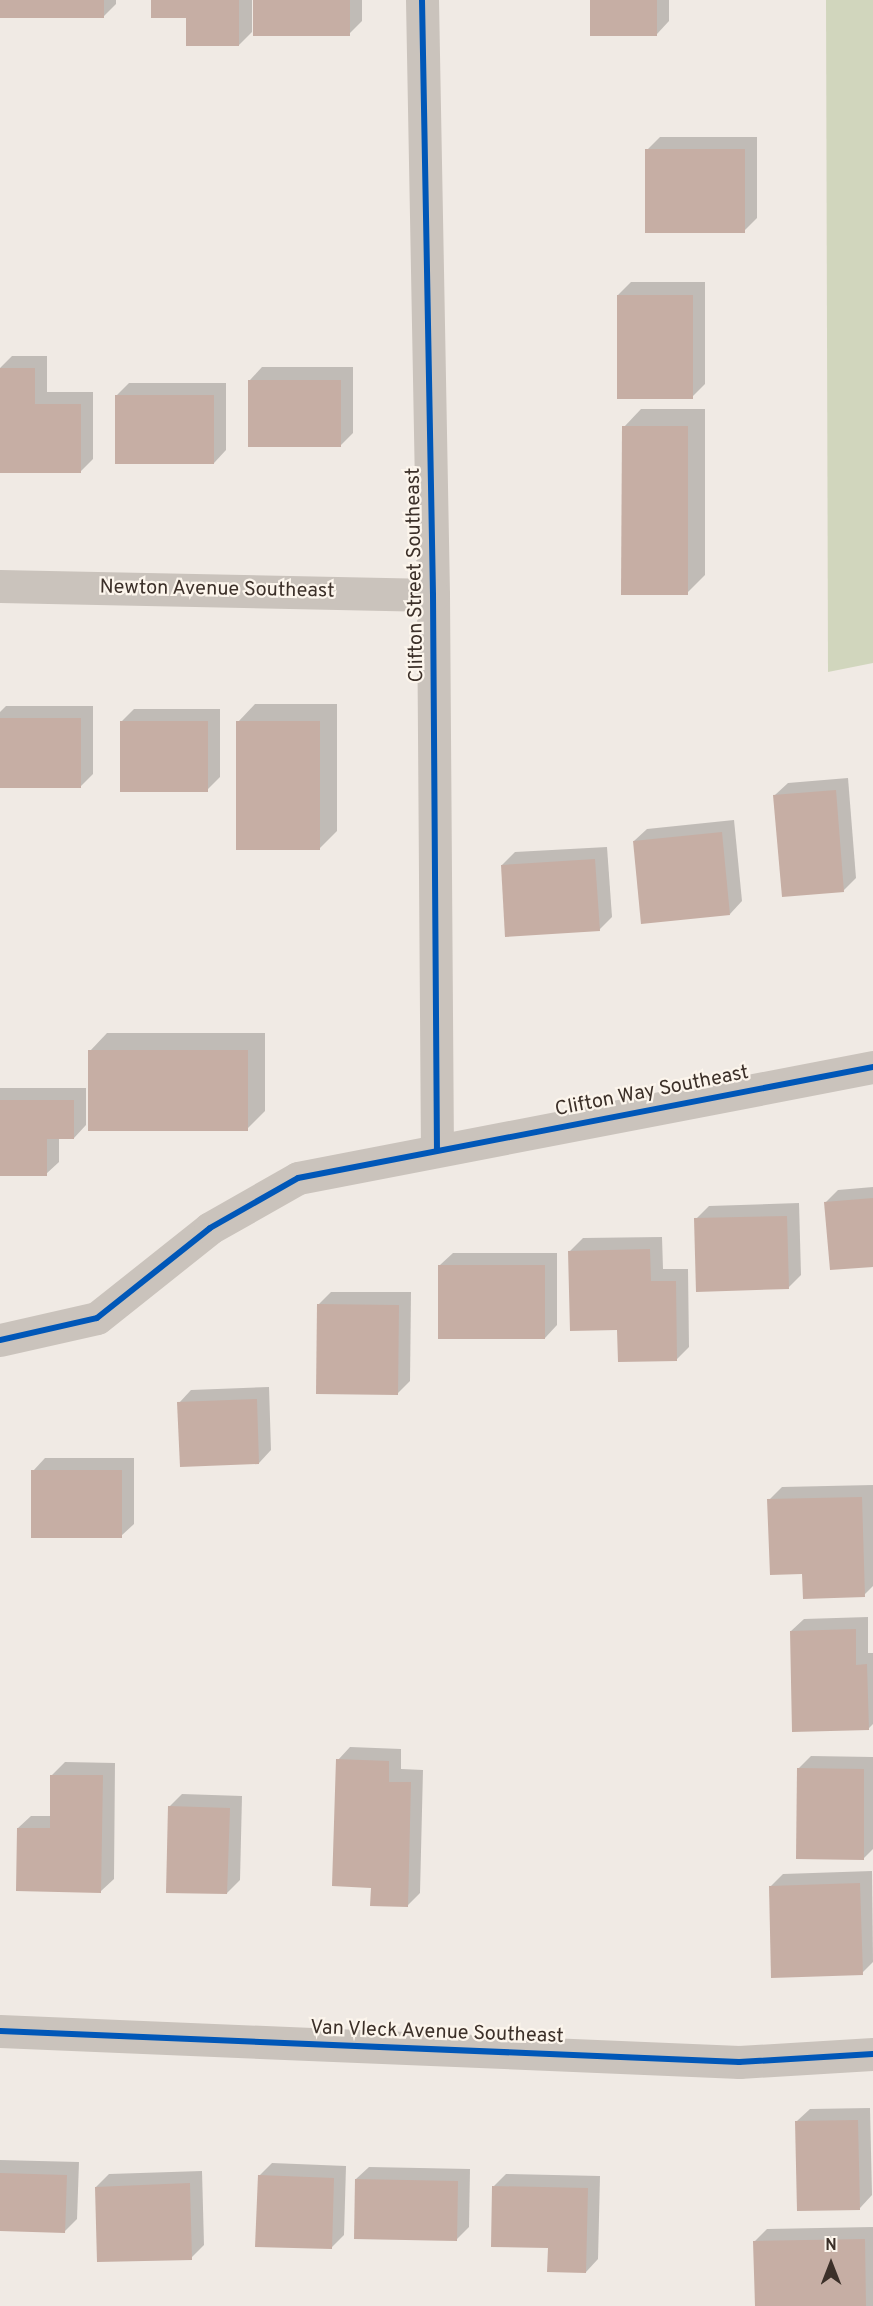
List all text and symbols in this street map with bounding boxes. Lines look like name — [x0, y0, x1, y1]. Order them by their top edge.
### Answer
street label: Clifton Street Southeast — [402, 467, 430, 683]
street label: Newton Avenue Southeast — [99, 576, 335, 604]
street label: Clifton Way Southeast — [553, 1061, 751, 1123]
street label: Van Vleck Avenue Southeast — [309, 2017, 565, 2049]
north arrow — [801, 2234, 861, 2294]
text: N — [825, 2236, 837, 2256]

